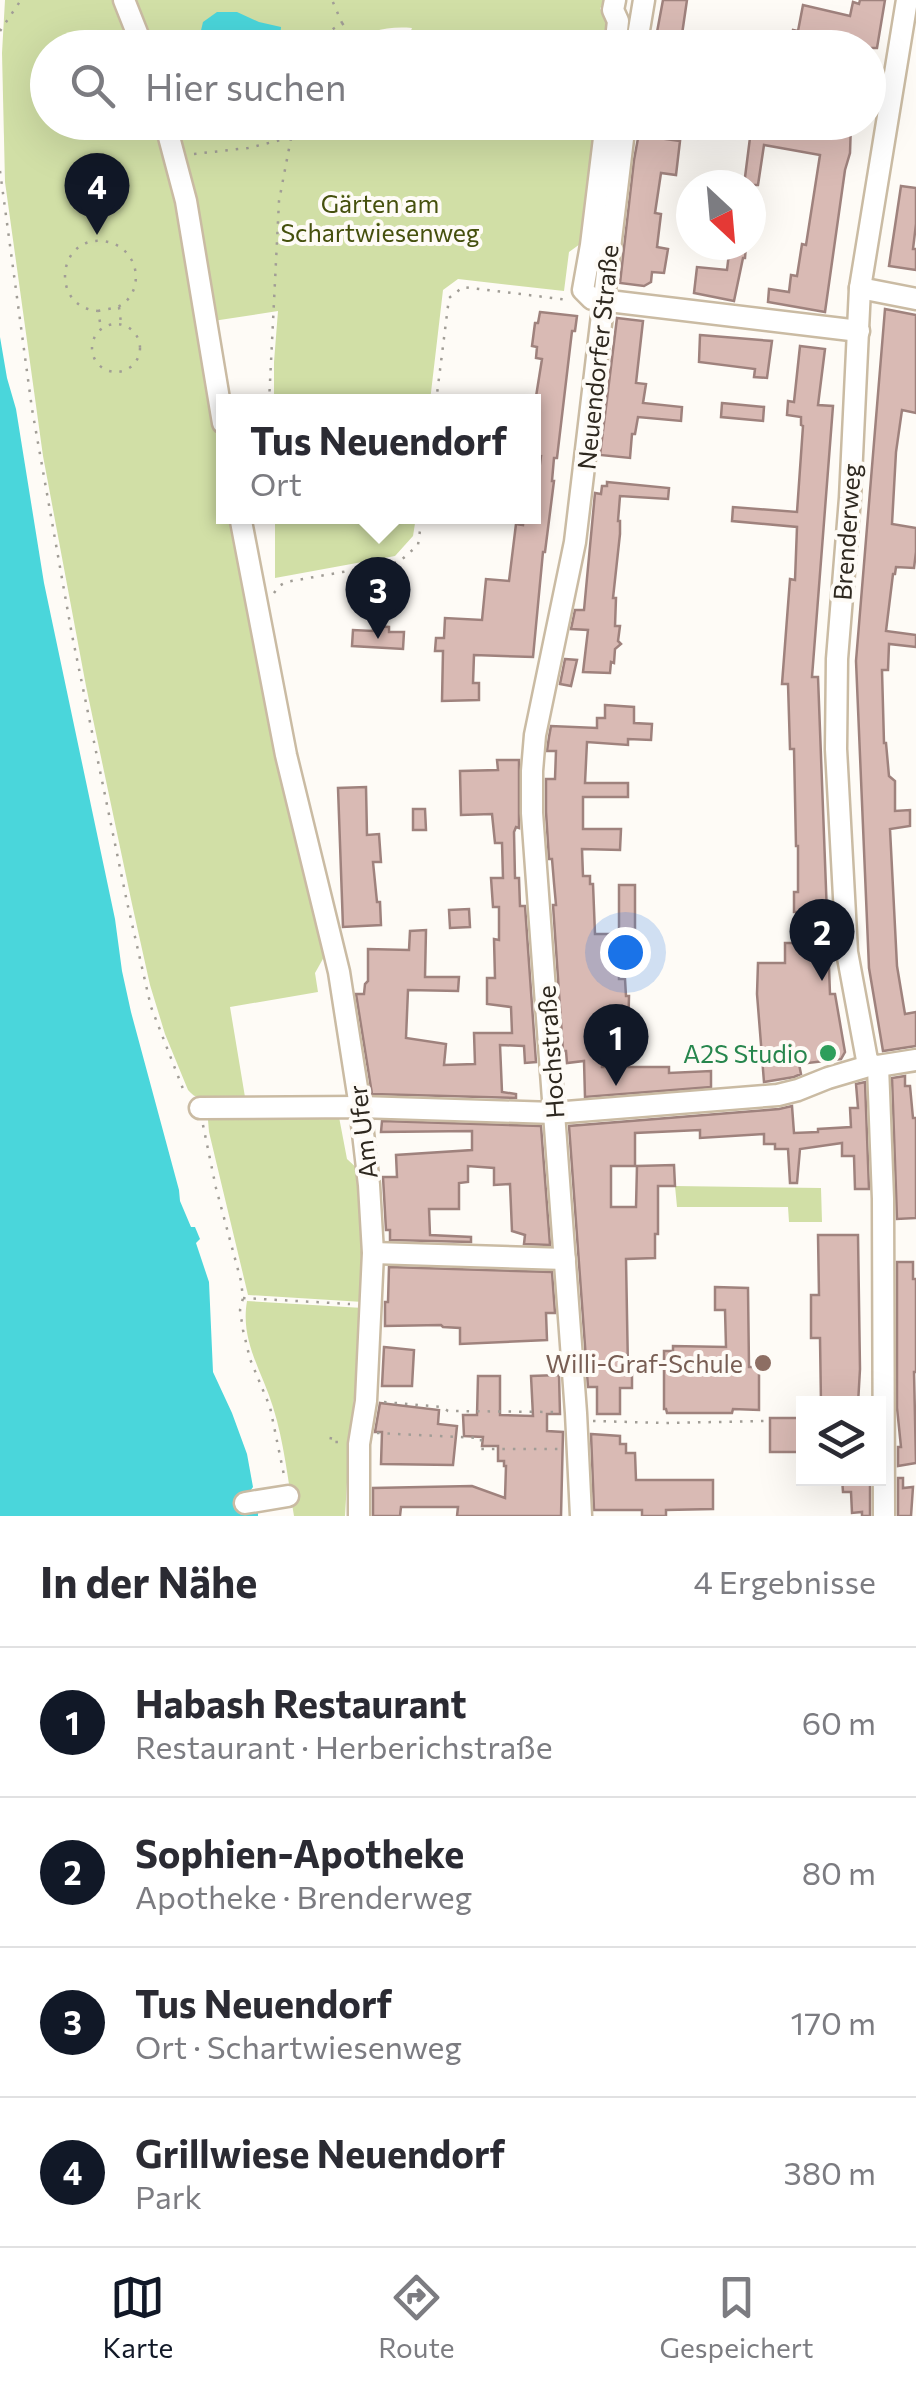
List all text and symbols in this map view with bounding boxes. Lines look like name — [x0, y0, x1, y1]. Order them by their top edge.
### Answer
search box — [30, 30, 886, 140]
icon: search — [65, 58, 120, 113]
text: Hier suchen — [145, 62, 347, 109]
pin: 4 — [64, 152, 130, 235]
north arrow — [676, 170, 766, 260]
park label: Gärten am Schartwiesenweg — [280, 188, 480, 247]
street label: Neuendorfer Straße — [570, 243, 624, 471]
popup — [216, 394, 541, 524]
text: Tus Neuendorf — [250, 416, 507, 463]
street label: Brenderweg — [826, 462, 866, 601]
text: Ort — [250, 463, 302, 503]
pin: 3 — [346, 556, 410, 639]
pin: 2 — [790, 898, 854, 981]
your location — [600, 927, 651, 978]
street label: Hochstraße — [530, 985, 570, 1119]
pin: 1 — [584, 1004, 648, 1086]
place label: A2S Studio — [683, 1038, 808, 1068]
marker: A2S Studio — [817, 1042, 839, 1064]
street label: Am Ufer — [341, 1083, 383, 1181]
place label: Willi-Graf-Schule — [546, 1348, 743, 1378]
marker: Willi-Graf-Schule — [752, 1352, 774, 1374]
map controls — [796, 1396, 886, 1486]
button: layers — [796, 1396, 886, 1486]
text: In der Nähe — [40, 1555, 257, 1607]
text: 4 Ergebnisse — [694, 1561, 876, 1601]
text: Habash Restaurant — [135, 1679, 467, 1726]
text: 1 — [65, 1702, 80, 1742]
text: 60 m — [802, 1702, 876, 1742]
text: Restaurant · Herberichstraße — [135, 1726, 553, 1766]
text: Sophien-Apotheke — [135, 1829, 464, 1876]
text: 2 — [63, 1852, 82, 1892]
text: 80 m — [802, 1852, 876, 1892]
text: Apotheke · Brenderweg — [135, 1876, 472, 1916]
text: Tus Neuendorf — [135, 1979, 392, 2026]
text: 3 — [63, 2002, 82, 2042]
text: 170 m — [791, 2002, 876, 2042]
text: Ort · Schartwiesenweg — [135, 2026, 462, 2066]
text: Grillwiese Neuendorf — [135, 2129, 505, 2176]
text: 4 — [63, 2152, 82, 2192]
text: 380 m — [783, 2152, 876, 2192]
text: Park — [135, 2176, 202, 2216]
tab: Karte — [103, 2270, 173, 2364]
tab: Route — [378, 2270, 455, 2364]
tab: Gespeichert — [660, 2270, 813, 2364]

